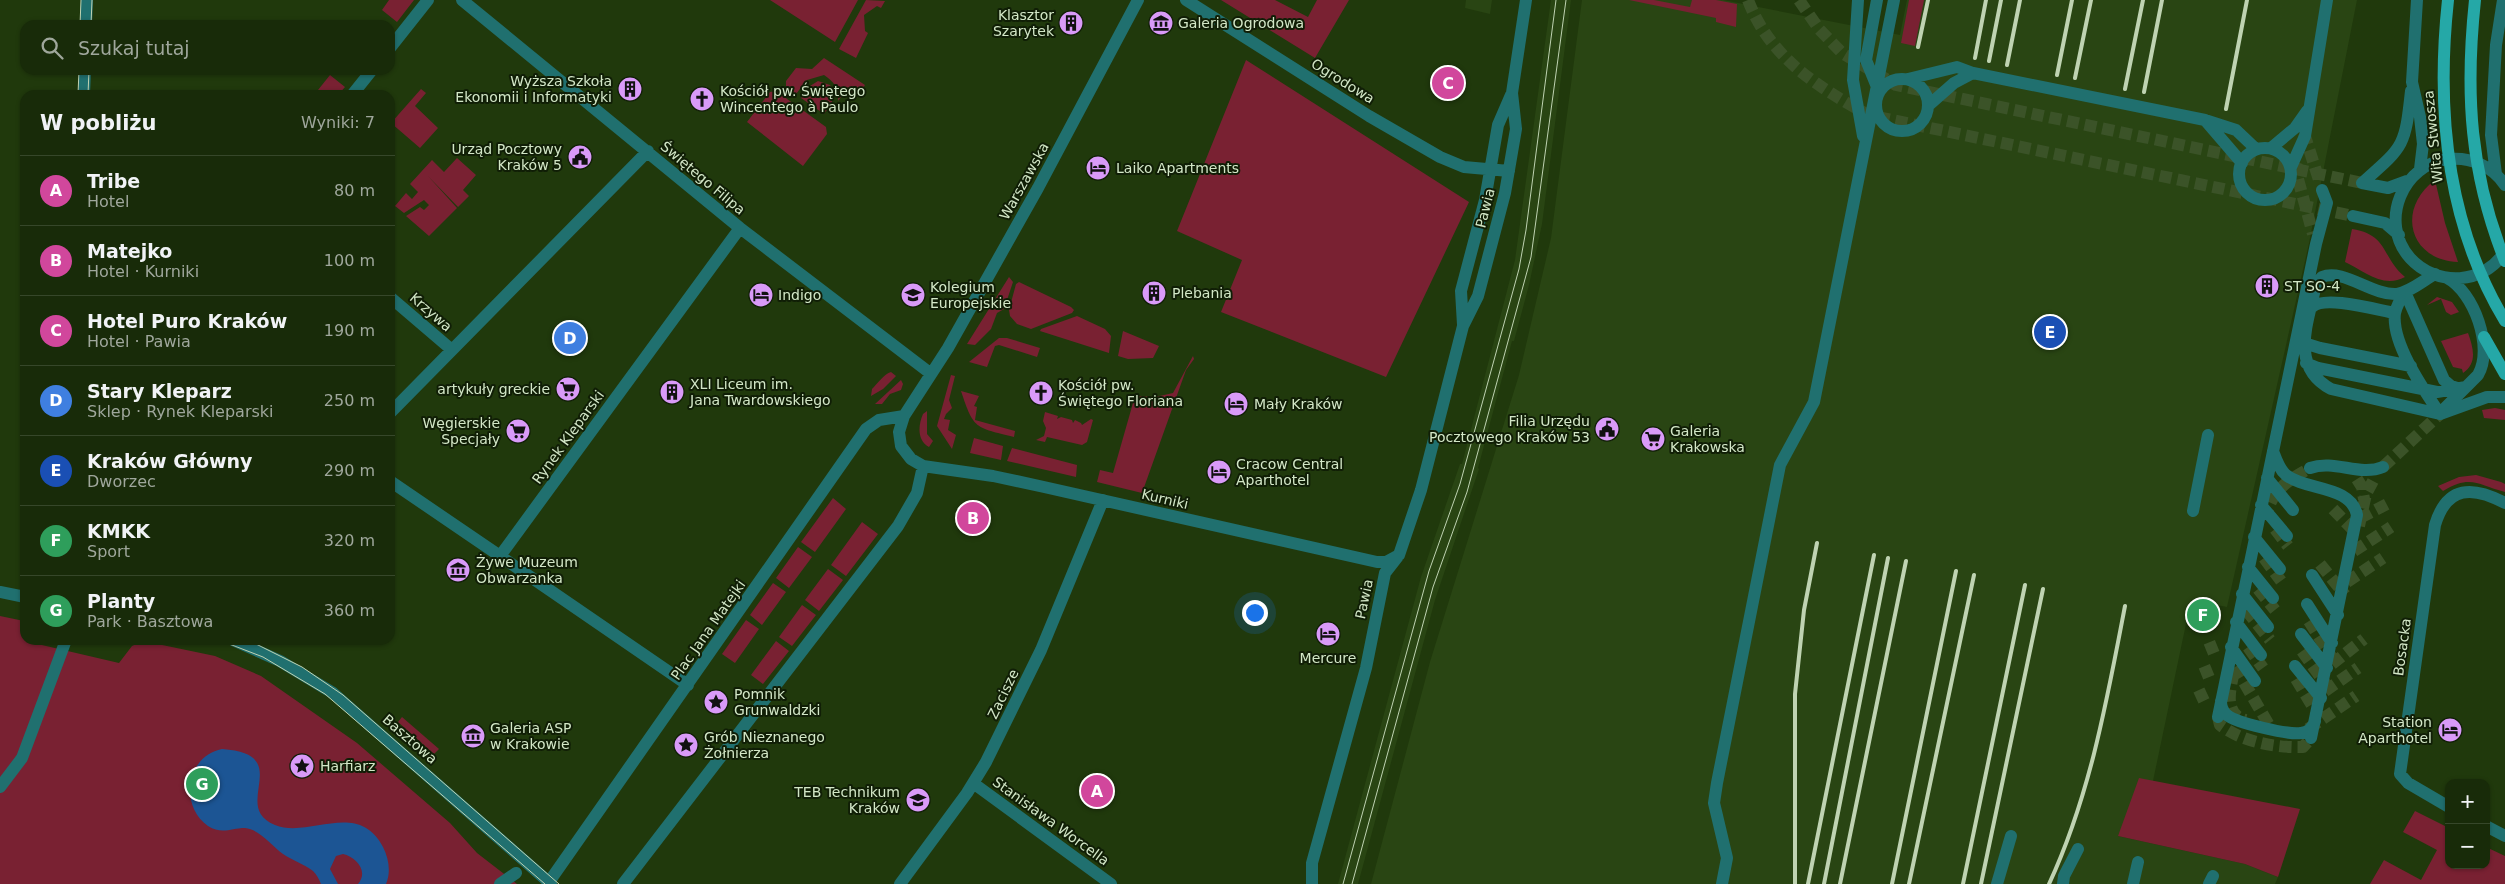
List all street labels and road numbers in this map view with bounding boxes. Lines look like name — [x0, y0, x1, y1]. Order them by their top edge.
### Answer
street label: Ogrodowa — [1308, 55, 1378, 107]
street label: Wita Stwosza — [2420, 90, 2446, 184]
street label: Świętego Filipa — [658, 137, 749, 218]
street label: Warszawska — [996, 140, 1052, 222]
street label: Pawia — [1472, 187, 1498, 229]
street label: Krzywa — [407, 289, 455, 335]
street label: Rynek Kleparski — [529, 387, 607, 487]
street label: Kurniki — [1140, 486, 1190, 512]
street label: Plac Jana Matejki — [668, 577, 748, 683]
street label: Pawia — [1352, 578, 1376, 620]
street label: Bosacka — [2390, 617, 2414, 677]
street label: Zacisze — [984, 667, 1022, 721]
street label: Basztowa — [379, 711, 441, 767]
street label: Stanisława Worcella — [990, 773, 1112, 869]

